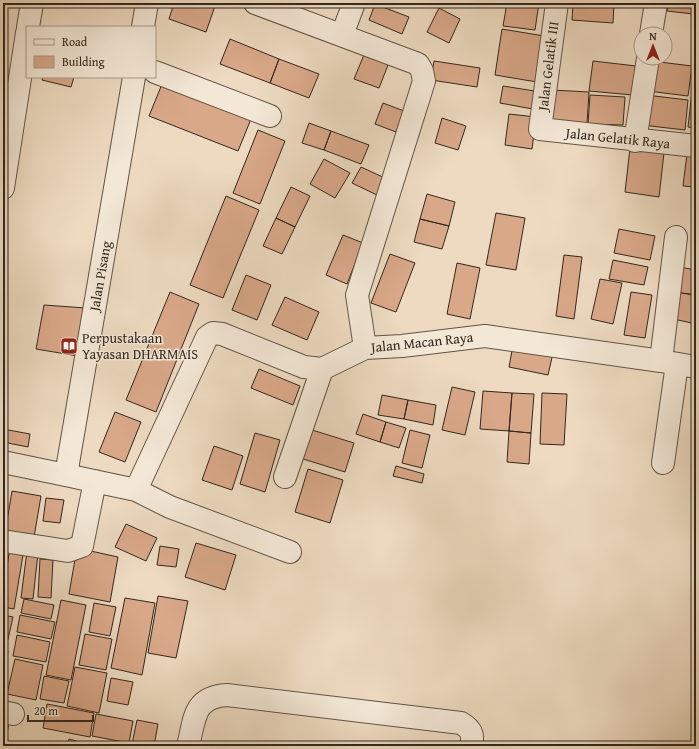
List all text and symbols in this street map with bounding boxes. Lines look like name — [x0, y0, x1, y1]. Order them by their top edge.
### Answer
street label: Jalan Gelatik III — [532, 20, 563, 114]
legend — [26, 26, 156, 78]
north arrow — [633, 26, 673, 66]
text: N — [649, 28, 657, 44]
text: Road — [62, 33, 88, 50]
text: Building — [62, 53, 105, 70]
street label: Jalan Gelatik Raya — [563, 122, 672, 153]
street label: Jalan Pisang — [84, 239, 116, 315]
street label: Jalan Macan Raya — [368, 327, 474, 358]
place label: Perpustakaan Yayasan DHARMAIS — [82, 328, 198, 364]
library icon: Perpustakaan Yayasan DHARMAIS — [59, 336, 79, 356]
scale bar — [28, 697, 93, 723]
text: 20 m — [34, 702, 58, 719]

